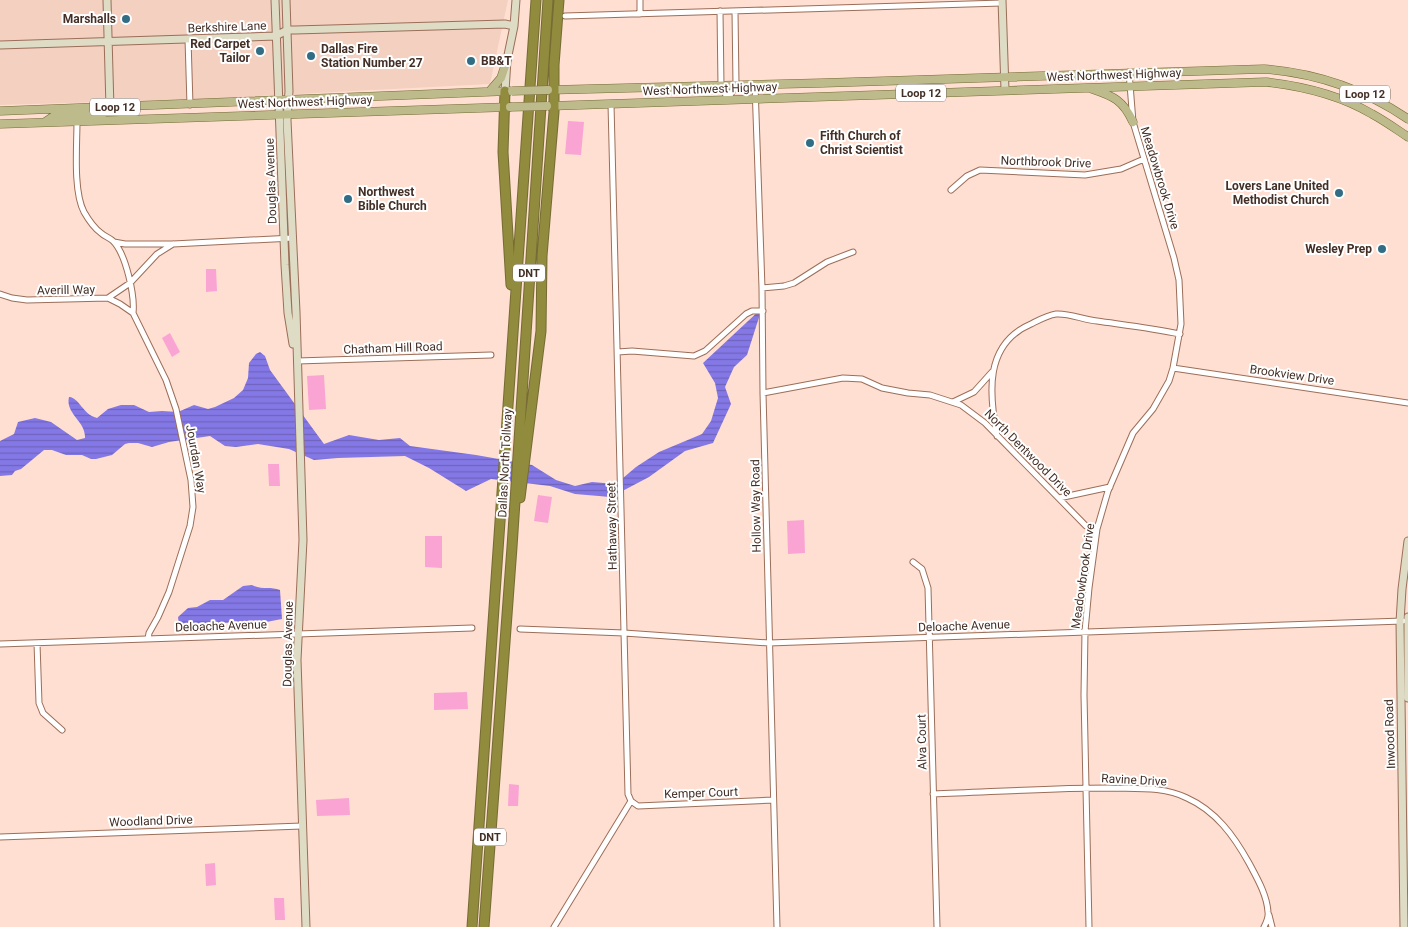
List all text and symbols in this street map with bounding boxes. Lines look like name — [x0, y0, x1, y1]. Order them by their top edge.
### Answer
place label: Marshalls — [63, 12, 116, 26]
marker: Marshalls — [120, 13, 132, 25]
street label: Berkshire Lane — [187, 19, 267, 35]
place label: Red Carpet Tailor — [190, 37, 251, 65]
place label: Dallas Fire Station Number 27 — [321, 42, 423, 70]
marker: Red Carpet Tailor — [254, 45, 266, 57]
marker: Dallas Fire Station Number 27 — [305, 50, 317, 62]
place label: BB&T — [481, 54, 512, 68]
marker: BB&T — [465, 55, 477, 67]
street label: West Northwest Highway — [1046, 66, 1182, 84]
street label: West Northwest Highway — [642, 80, 778, 98]
road number: Loop 12 — [896, 85, 946, 102]
road number: Loop 12 — [1340, 86, 1390, 102]
street label: West Northwest Highway — [237, 93, 373, 111]
road number: Loop 12 — [90, 98, 140, 115]
street label: Meadowbrook Drive — [1138, 125, 1182, 231]
place label: Fifth Church of Christ Scientist — [820, 129, 903, 157]
marker: Fifth Church of Christ Scientist — [804, 137, 816, 149]
street label: Douglas Avenue — [263, 138, 279, 224]
street label: Northbrook Drive — [1000, 153, 1092, 171]
place label: Lovers Lane United Methodist Church — [1226, 179, 1329, 207]
place label: Northwest Bible Church — [358, 185, 427, 213]
marker: Lovers Lane United Methodist Church — [1333, 187, 1345, 199]
marker: Northwest Bible Church — [342, 193, 354, 205]
place label: Wesley Prep — [1305, 242, 1372, 256]
marker: Wesley Prep — [1376, 243, 1388, 255]
road number: DNT — [513, 264, 545, 282]
street label: Averill Way — [37, 282, 95, 298]
street label: Chatham Hill Road — [343, 339, 443, 357]
street label: Brookview Drive — [1249, 362, 1335, 388]
street label: North Dentwood Drive — [982, 407, 1074, 499]
street label: Dallas North Tollway — [495, 408, 515, 518]
street label: Jourdan Way — [183, 424, 209, 495]
street label: Hollow Way Road — [748, 459, 764, 553]
street label: Hathaway Street — [604, 482, 620, 570]
street label: Meadowbrook Drive — [1069, 522, 1097, 630]
street label: Douglas Avenue — [280, 601, 296, 687]
street label: Deloache Avenue — [175, 617, 267, 635]
street label: Deloache Avenue — [918, 617, 1010, 635]
street label: Inwood Road — [1382, 699, 1398, 769]
street label: Alva Court — [915, 714, 929, 770]
street label: Ravine Drive — [1101, 771, 1167, 789]
street label: Kemper Court — [664, 785, 738, 801]
street label: Woodland Drive — [109, 813, 193, 829]
road number: DNT — [474, 829, 506, 846]

